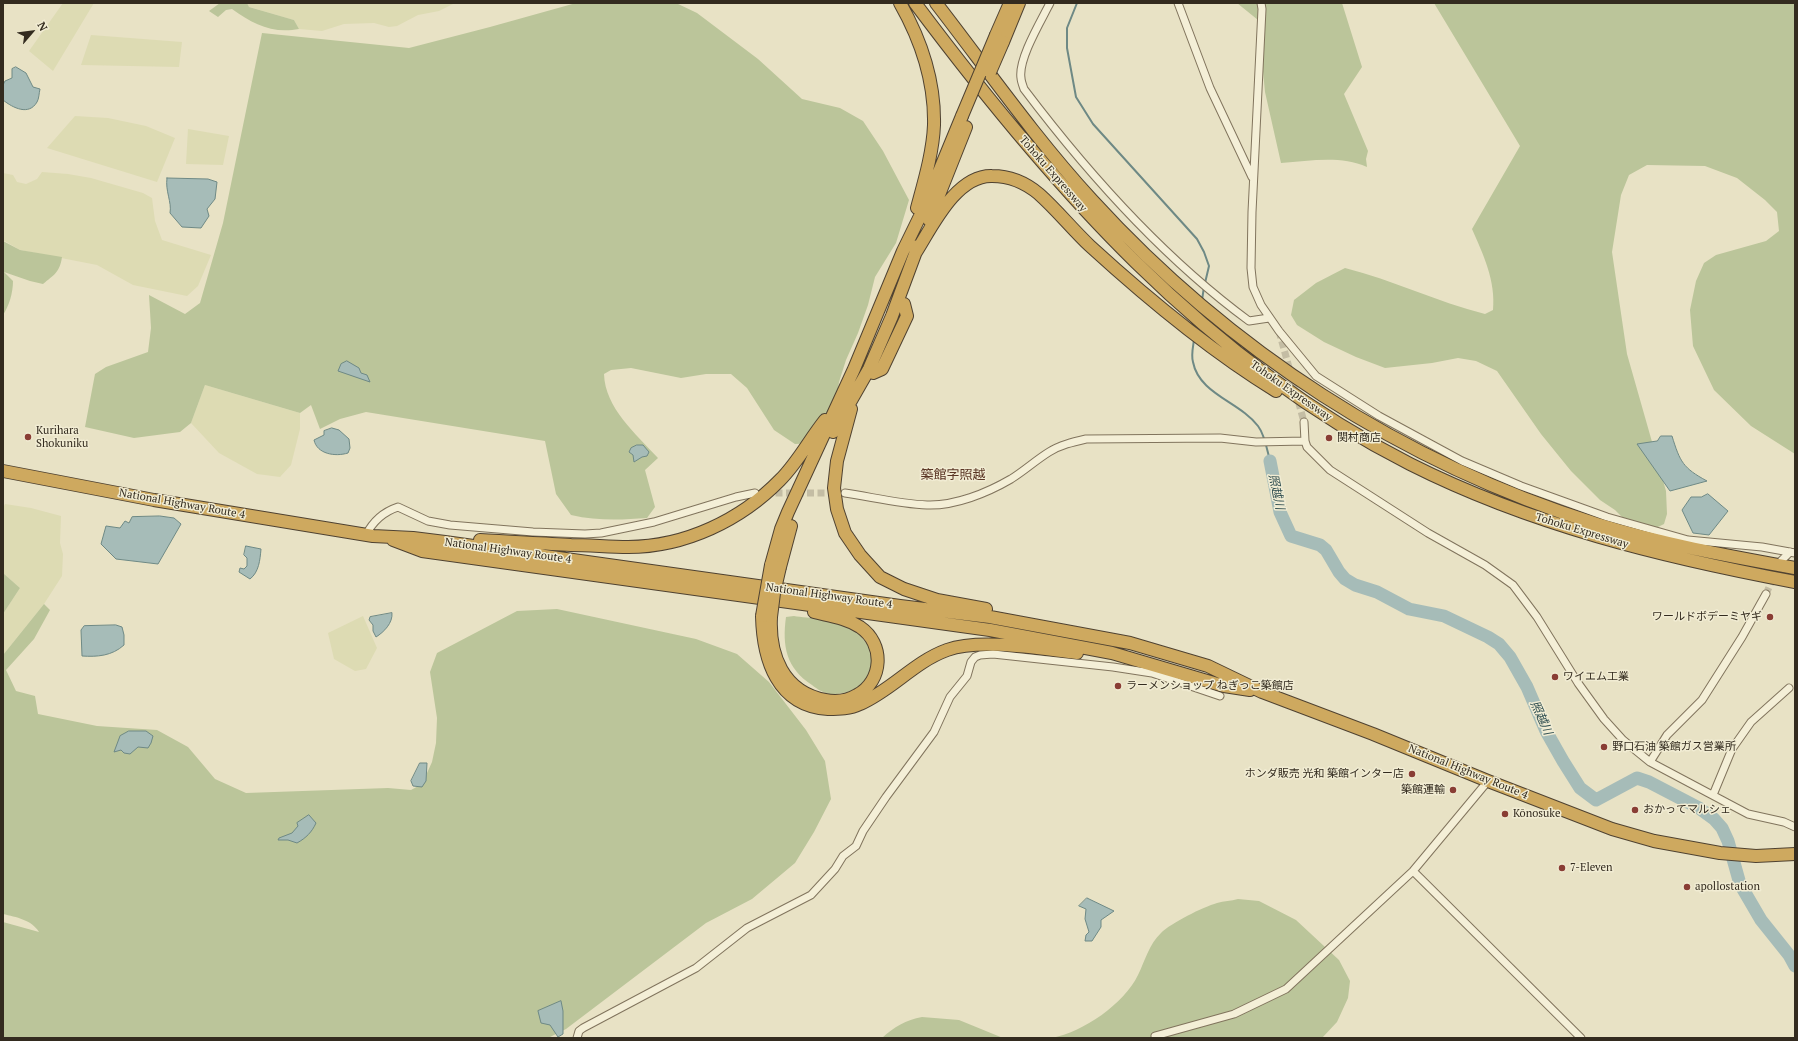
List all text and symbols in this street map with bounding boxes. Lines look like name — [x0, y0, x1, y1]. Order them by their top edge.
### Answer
north arrow — [12, 12, 52, 52]
text: N — [34, 19, 51, 33]
street label: Tohoku Expressway — [1016, 133, 1090, 215]
street label: Tohoku Expressway — [1248, 358, 1334, 424]
place label: Kurihara Shokuniku — [36, 424, 88, 450]
place label: 関村商店 — [1337, 431, 1381, 445]
marker: Kurihara Shokuniku — [23, 432, 33, 442]
marker: 関村商店 — [1324, 433, 1334, 443]
district label: 築館字照越 — [921, 467, 985, 483]
water label: 照越川 — [1265, 473, 1287, 511]
street label: National Highway Route 4 — [118, 486, 246, 522]
street label: Tohoku Expressway — [1534, 511, 1630, 551]
street label: National Highway Route 4 — [444, 536, 572, 566]
street label: National Highway Route 4 — [765, 581, 893, 611]
place label: ワールドボデーミヤギ — [1652, 610, 1762, 624]
marker: ワールドボデーミヤギ — [1765, 612, 1775, 622]
place label: ワイエム工業 — [1563, 670, 1629, 684]
marker: ワイエム工業 — [1550, 672, 1560, 682]
place label: ラーメンショップ ねぎっこ築館店 — [1126, 679, 1294, 693]
marker: ラーメンショップ ねぎっこ築館店 — [1113, 681, 1123, 691]
water label: 照越川 — [1527, 699, 1555, 737]
place label: 野口石油 築館ガス営業所 — [1612, 740, 1736, 754]
street label: National Highway Route 4 — [1406, 742, 1530, 802]
marker: 野口石油 築館ガス営業所 — [1599, 742, 1609, 752]
place label: ホンダ販売 光和 築館インター店 — [1245, 767, 1404, 781]
marker: ホンダ販売 光和 築館インター店 — [1407, 769, 1417, 779]
place label: 築館運輸 — [1401, 783, 1445, 797]
marker: 築館運輸 — [1448, 785, 1458, 795]
place label: おかってマルシェ — [1643, 803, 1731, 817]
marker: おかってマルシェ — [1630, 805, 1640, 815]
place label: Kōnosuke — [1513, 807, 1560, 821]
marker: Kōnosuke — [1500, 809, 1510, 819]
place label: 7-Eleven — [1570, 861, 1612, 875]
marker: 7-Eleven — [1557, 863, 1567, 873]
place label: apollostation — [1695, 880, 1760, 894]
marker: apollostation — [1682, 882, 1692, 892]

